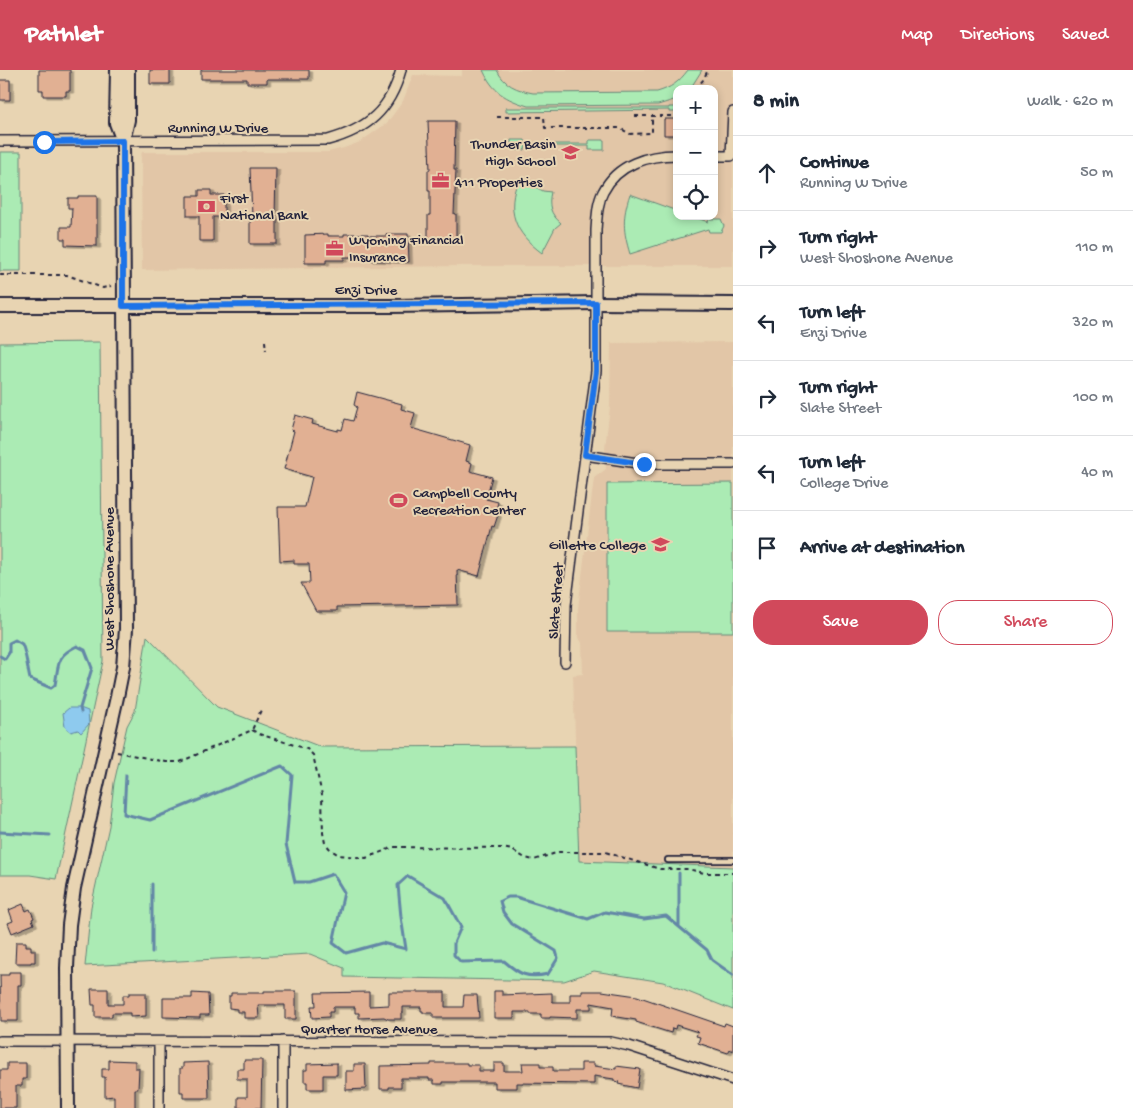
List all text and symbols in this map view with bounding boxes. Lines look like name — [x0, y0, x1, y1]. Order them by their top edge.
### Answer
text: Pathlet — [25, 21, 102, 50]
text: Map — [901, 25, 933, 46]
text: Directions — [961, 25, 1034, 46]
text: Saved — [1062, 25, 1108, 46]
map controls — [673, 85, 718, 220]
button: + — [673, 85, 718, 130]
text: 8 min — [753, 90, 799, 115]
text: Walk · 620 m — [1027, 93, 1113, 112]
street label: Running W Drive — [168, 120, 269, 138]
button: − — [673, 130, 718, 175]
route start — [33, 131, 56, 154]
place label: Thunder Basin High School — [470, 136, 556, 171]
school or university icon: Thunder Basin High School — [560, 142, 580, 162]
text: Continue — [800, 152, 869, 175]
icon: ahead — [753, 159, 781, 187]
text: 50 m — [1080, 164, 1113, 183]
office icon: 411 Properties — [431, 171, 451, 191]
place label: 411 Properties — [455, 174, 543, 192]
button: locate — [673, 175, 718, 220]
text: Running W Drive — [800, 175, 907, 194]
place label: First National Bank — [219, 190, 309, 225]
bank icon: First National Bank — [196, 196, 216, 216]
text: Turn right — [800, 227, 876, 250]
place label: Wyoming Financial Insurance — [349, 232, 464, 267]
icon: right — [753, 234, 781, 262]
office icon: Wyoming Financial Insurance — [325, 238, 345, 258]
text: 110 m — [1076, 239, 1113, 258]
text: West Shoshone Avenue — [800, 250, 953, 269]
street label: Enzi Drive — [335, 282, 398, 300]
text: Turn left — [800, 302, 864, 325]
icon: left — [753, 309, 781, 337]
text: 320 m — [1073, 314, 1113, 333]
text: Enzi Drive — [800, 325, 867, 344]
text: Turn right — [800, 377, 876, 400]
icon: right — [753, 384, 781, 412]
text: 100 m — [1073, 389, 1113, 408]
text: Slate Street — [800, 400, 881, 419]
text: Turn left — [800, 452, 864, 475]
route end — [633, 453, 656, 476]
icon: left — [753, 459, 781, 487]
text: 40 m — [1081, 464, 1113, 483]
text: College Drive — [800, 475, 888, 494]
place label: Campbell County Recreation Center — [413, 485, 527, 520]
sports icon: Campbell County Recreation Center — [389, 491, 409, 511]
street label: West Shoshone Avenue — [101, 507, 119, 651]
school or university icon: Gillette College — [650, 534, 670, 554]
icon: arrive — [753, 534, 781, 562]
place label: Gillette College — [549, 537, 646, 555]
text: Arrive at destination — [800, 537, 964, 560]
street label: Slate Street — [545, 561, 569, 640]
button: Save — [753, 600, 928, 645]
button: Share — [938, 600, 1113, 645]
street label: Quarter Horse Avenue — [300, 1021, 438, 1039]

